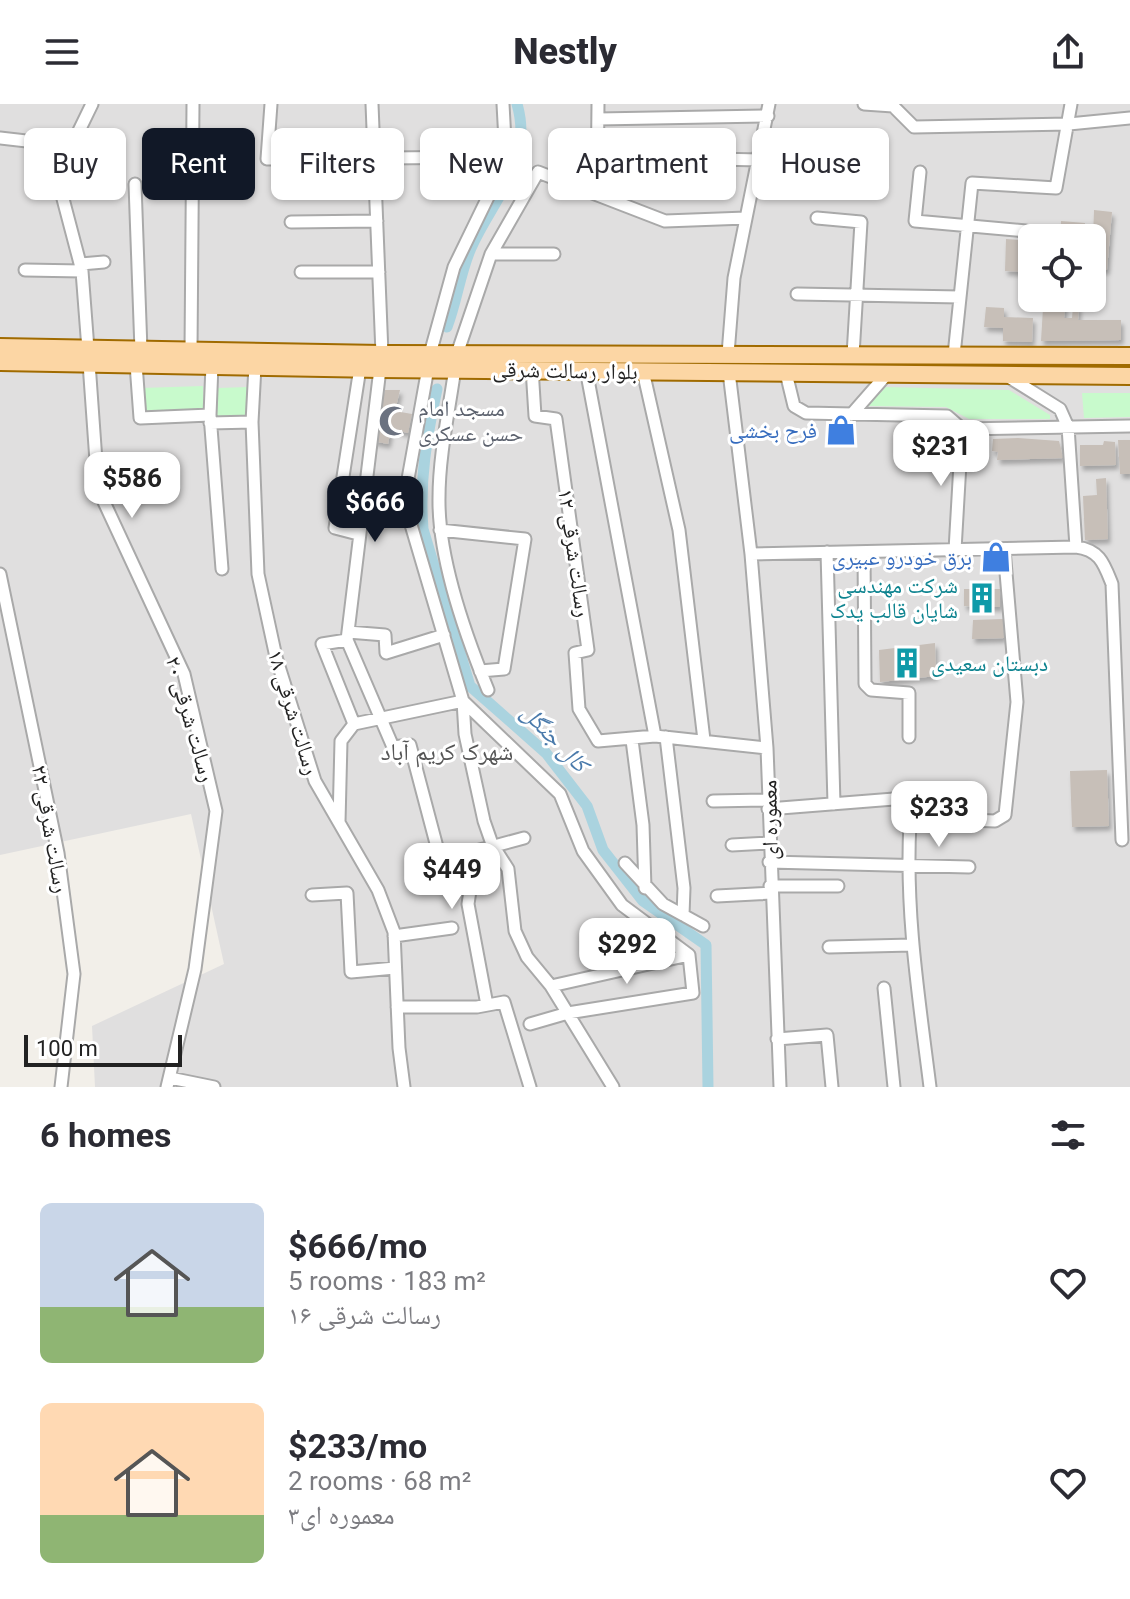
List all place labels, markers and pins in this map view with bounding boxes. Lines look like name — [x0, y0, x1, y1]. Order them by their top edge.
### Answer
place label: مسجد امام حسن عسکری — [418, 396, 523, 447]
mosque icon: مسجد امام حسن عسکری — [377, 404, 411, 438]
shop icon: فرح بخشی — [824, 413, 858, 447]
place label: فرح بخشی — [729, 418, 817, 444]
pin: $231 — [894, 420, 988, 488]
pin: $586 — [85, 452, 179, 520]
pin: $666 — [328, 476, 422, 544]
shop icon: برق خودرو عبیری — [979, 540, 1013, 574]
place label: برق خودرو عبیری — [832, 545, 972, 571]
place label: شرکت مهندسی شایان قالب یدک — [830, 573, 958, 624]
building icon: شرکت مهندسی شایان قالب یدک — [965, 581, 999, 615]
building icon: دبستان سعیدی — [890, 646, 924, 680]
place label: دبستان سعیدی — [931, 651, 1048, 677]
pin: $233 — [892, 781, 986, 849]
pin: $449 — [405, 843, 499, 911]
pin: $292 — [580, 918, 674, 986]

